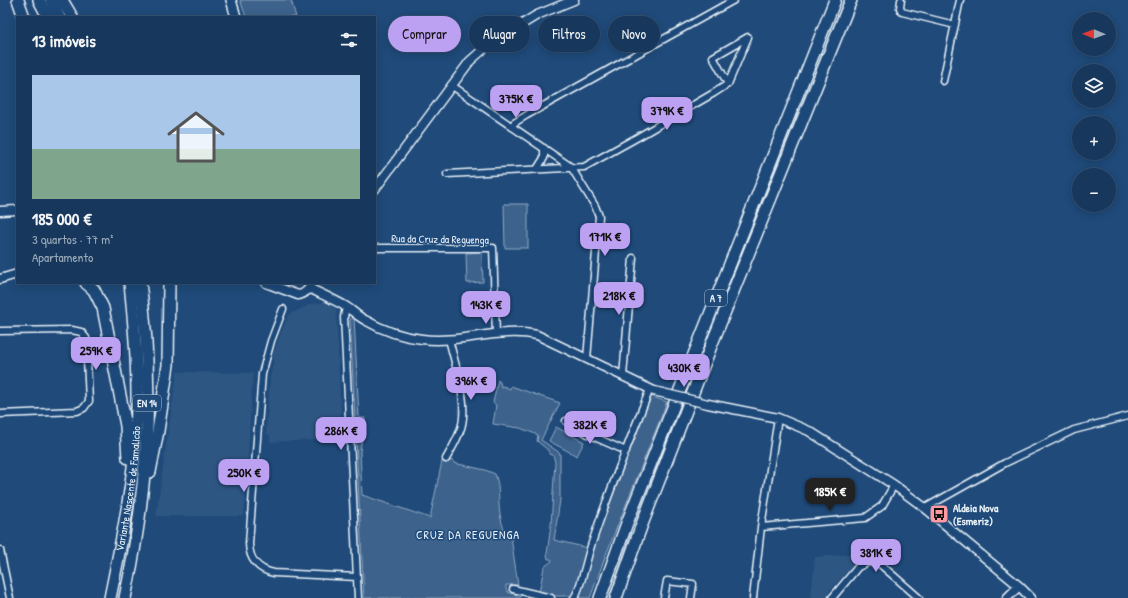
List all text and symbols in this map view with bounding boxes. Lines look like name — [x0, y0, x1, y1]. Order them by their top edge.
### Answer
north arrow — [1072, 12, 1116, 56]
map controls — [1072, 12, 1116, 212]
chip: Comprar — [388, 16, 461, 52]
chip: Alugar — [469, 16, 530, 52]
chip: Filtros — [538, 16, 600, 52]
chip: Novo — [608, 16, 660, 52]
text: 13 imóveis — [32, 29, 96, 52]
icon: filters — [338, 29, 360, 51]
button: layers — [1072, 64, 1116, 108]
pin: 375K € — [483, 85, 549, 119]
text: 375K € — [499, 89, 533, 107]
pin: 379K € — [634, 97, 700, 131]
icon: home — [160, 101, 232, 173]
text: 379K € — [650, 101, 684, 119]
button: + — [1072, 116, 1116, 160]
button: − — [1072, 168, 1116, 212]
text: 185 000 € — [32, 207, 92, 230]
pin: 171K € — [572, 223, 638, 257]
text: 171K € — [589, 227, 621, 245]
text: 3 quartos · 77 m² — [32, 230, 113, 248]
street label: Rua da Cruz da Reguenga — [391, 231, 490, 247]
text: Apartamento — [32, 248, 93, 266]
pin: 218K € — [586, 282, 652, 316]
text: 218K € — [603, 286, 635, 304]
road number: A 7 — [705, 290, 727, 306]
pin: 143K € — [453, 291, 519, 325]
text: 143K € — [470, 295, 502, 313]
pin: 259K € — [63, 337, 129, 371]
text: 259K € — [80, 341, 112, 359]
pin: 430K € — [651, 354, 717, 388]
text: 430K € — [668, 358, 700, 376]
pin: 396K € — [438, 367, 504, 401]
text: 396K € — [455, 371, 487, 389]
road number: EN 14 — [133, 395, 161, 411]
pin: 382K € — [557, 411, 623, 445]
text: 382K € — [573, 415, 607, 433]
pin: 286K € — [308, 417, 374, 451]
text: 286K € — [325, 421, 357, 439]
street label: Variante Nascente de Famalicão — [113, 425, 143, 552]
pin: 250K € — [211, 459, 277, 493]
text: 250K € — [227, 463, 261, 481]
pin: 185K € — [797, 478, 863, 512]
text: 185K € — [814, 482, 846, 500]
place label: Aldeia Nova (Esmeriz) — [953, 501, 999, 528]
bus stop icon: Aldeia Nova (Esmeriz) — [928, 503, 950, 525]
district label: CRUZ DA REGUENGA — [416, 526, 520, 543]
pin: 381K € — [843, 539, 909, 573]
text: 381K € — [860, 543, 892, 561]

